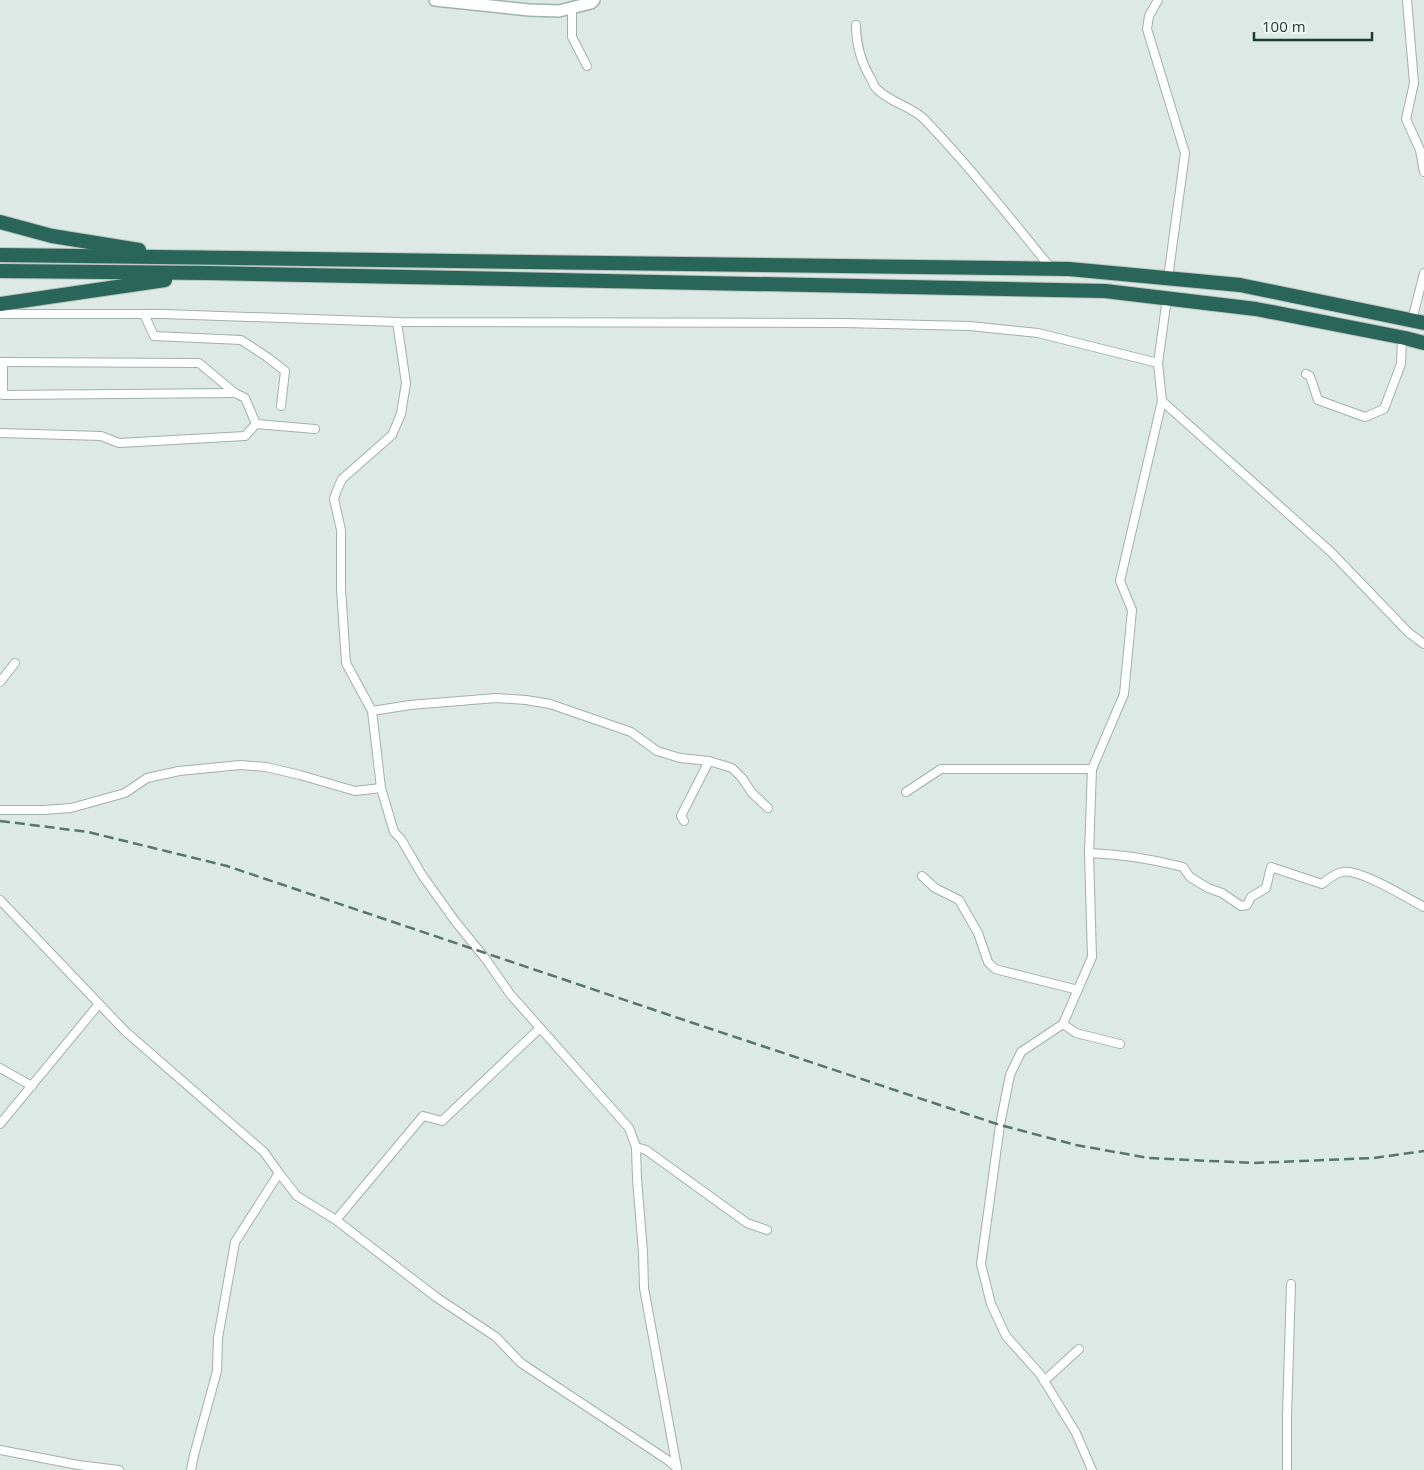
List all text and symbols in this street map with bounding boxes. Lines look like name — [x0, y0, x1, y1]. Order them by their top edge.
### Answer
scale bar — [1254, 10, 1372, 42]
text: 100 m — [1262, 16, 1306, 36]

